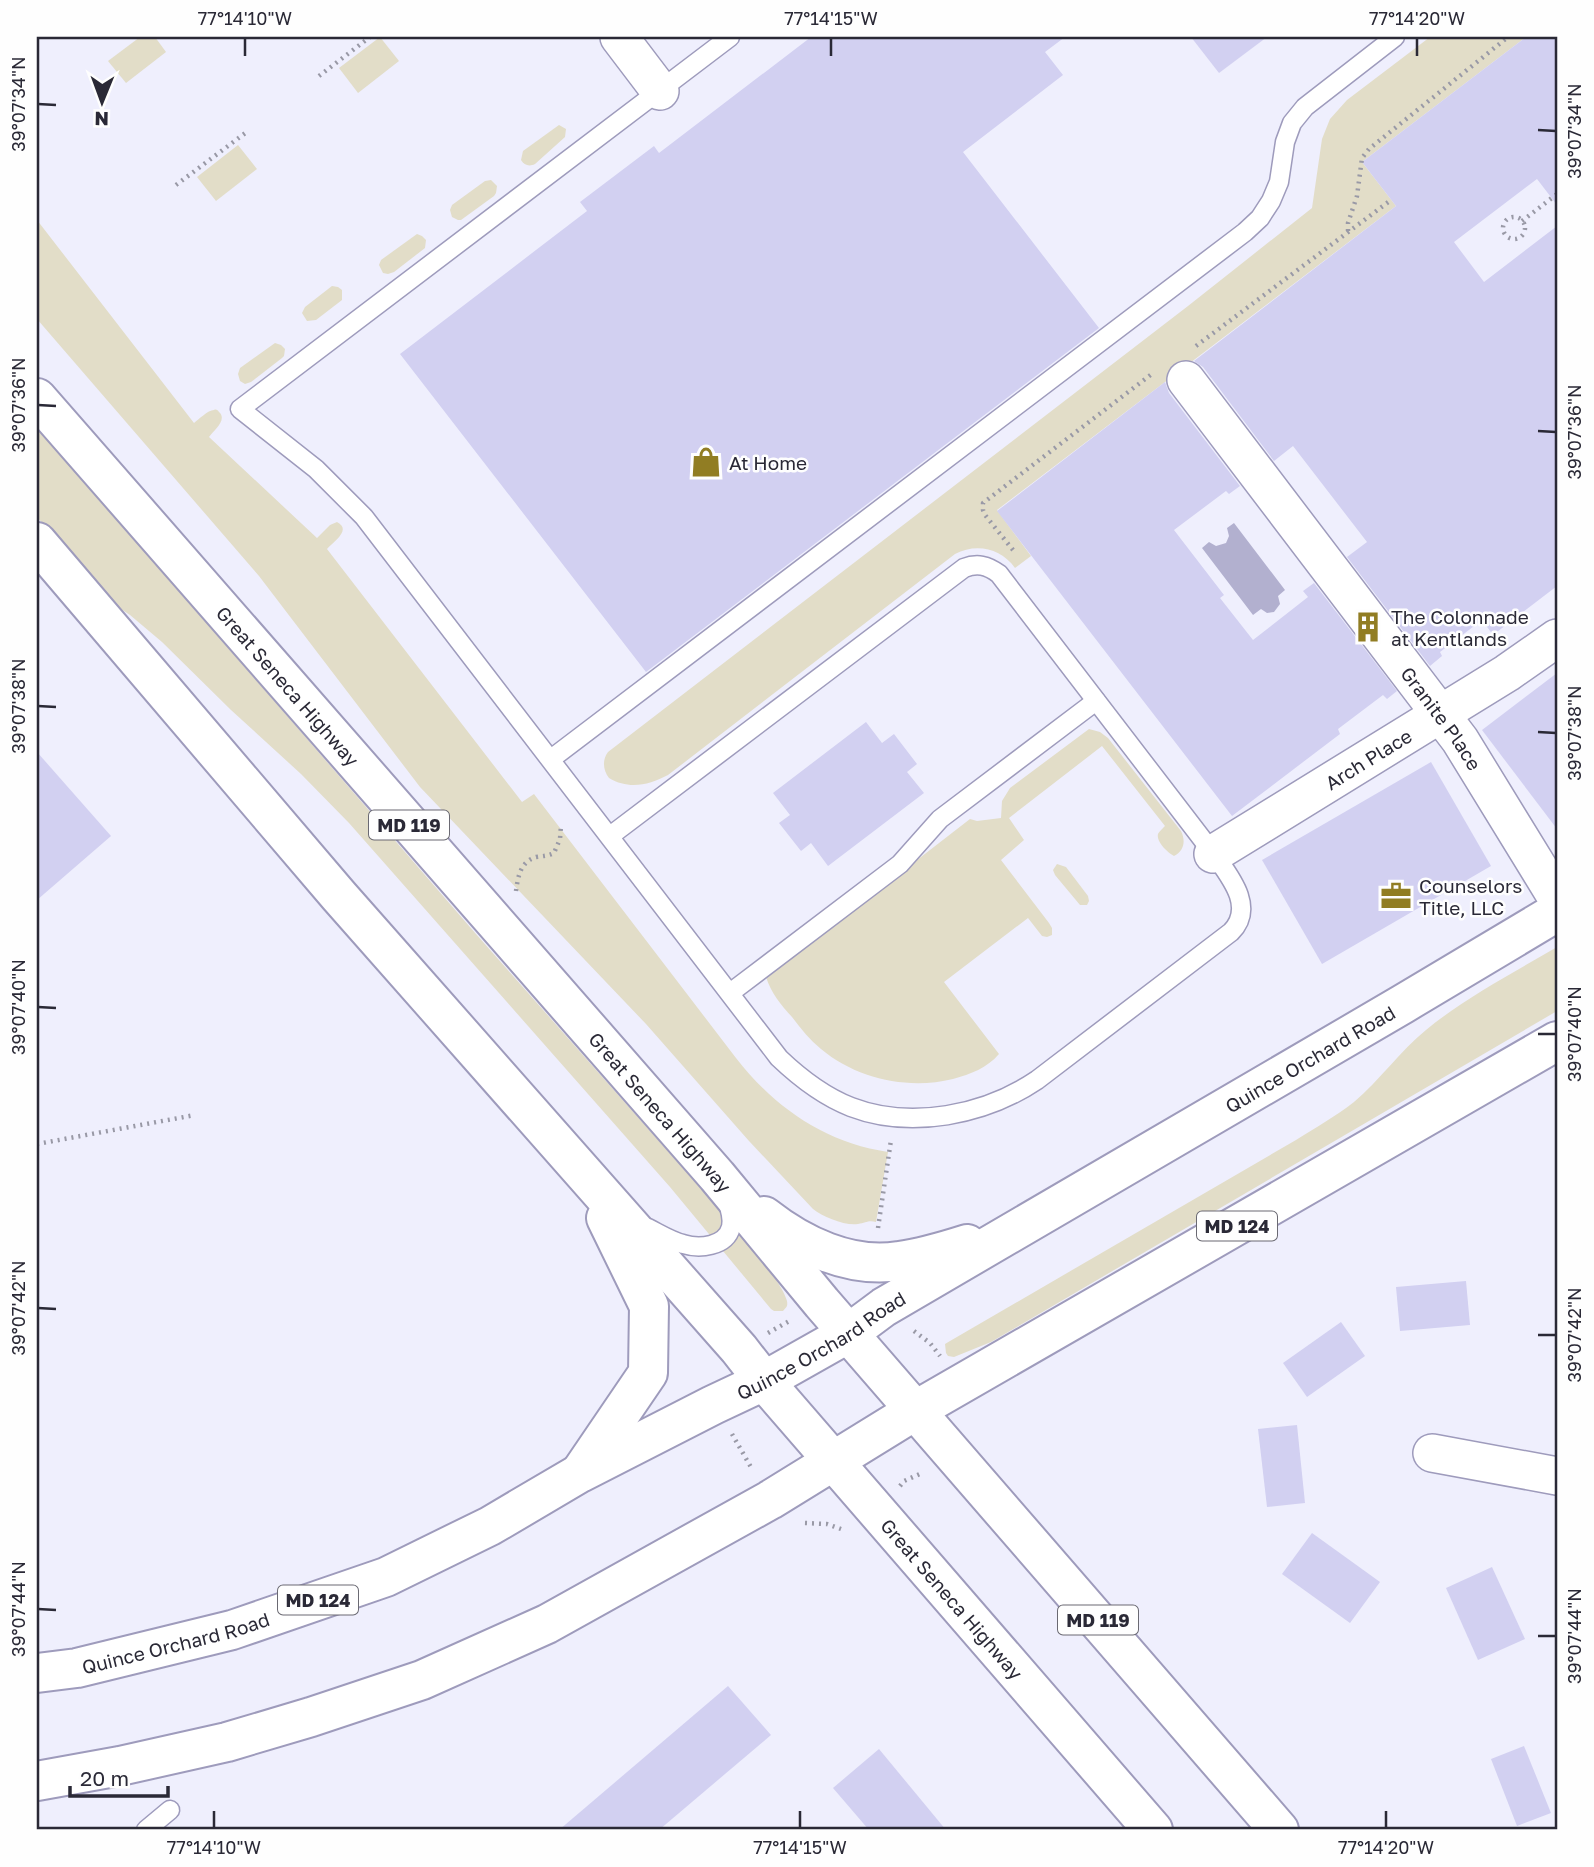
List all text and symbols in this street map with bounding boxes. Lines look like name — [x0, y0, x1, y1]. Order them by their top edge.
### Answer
text: 77°14'10"W — [198, 7, 292, 29]
text: 77°14'15"W — [784, 7, 878, 29]
text: 77°14'20"W — [1369, 7, 1465, 29]
text: 39°07'34"N — [7, 56, 29, 152]
north arrow — [66, 66, 136, 136]
text: 39°07'34"N — [1563, 83, 1585, 179]
text: N — [94, 108, 109, 131]
text: 39°07'36"N — [7, 357, 29, 453]
text: 39°07'36"N — [1563, 384, 1585, 480]
shop icon: At Home — [689, 445, 723, 479]
place label: At Home — [729, 451, 807, 474]
street label: Great Seneca Highway — [212, 601, 365, 771]
place label: The Colonnade at Kentlands — [1391, 605, 1529, 650]
building icon: The Colonnade at Kentlands — [1351, 610, 1385, 644]
text: 39°07'38"N — [7, 658, 29, 754]
street label: Granite Place — [1397, 662, 1487, 774]
text: 39°07'38"N — [1563, 685, 1585, 781]
street label: Arch Place — [1320, 723, 1416, 794]
road number: MD 119 — [369, 810, 449, 840]
place label: Counselors Title, LLC — [1419, 874, 1522, 919]
office icon: Counselors Title, LLC — [1379, 879, 1413, 913]
text: 39°07'40"N — [7, 959, 29, 1055]
text: 39°07'40"N — [1563, 986, 1585, 1082]
street label: Quince Orchard Road — [1221, 1000, 1399, 1117]
street label: Great Seneca Highway — [585, 1027, 737, 1197]
road number: MD 124 — [1197, 1212, 1277, 1240]
text: 39°07'42"N — [7, 1260, 29, 1356]
street label: Quince Orchard Road — [733, 1286, 909, 1404]
text: 39°07'42"N — [1563, 1287, 1585, 1383]
street label: Great Seneca Highway — [877, 1513, 1029, 1684]
text: 39°07'44"N — [7, 1561, 29, 1657]
road number: MD 124 — [278, 1586, 358, 1615]
text: 39°07'44"N — [1563, 1588, 1585, 1684]
road number: MD 119 — [1058, 1605, 1138, 1634]
street label: Quince Orchard Road — [79, 1607, 272, 1678]
scale bar — [70, 1755, 168, 1799]
text: 20 m — [80, 1765, 129, 1791]
text: 77°14'10"W — [167, 1836, 261, 1858]
text: 77°14'15"W — [753, 1836, 847, 1858]
text: 77°14'20"W — [1338, 1836, 1434, 1858]

